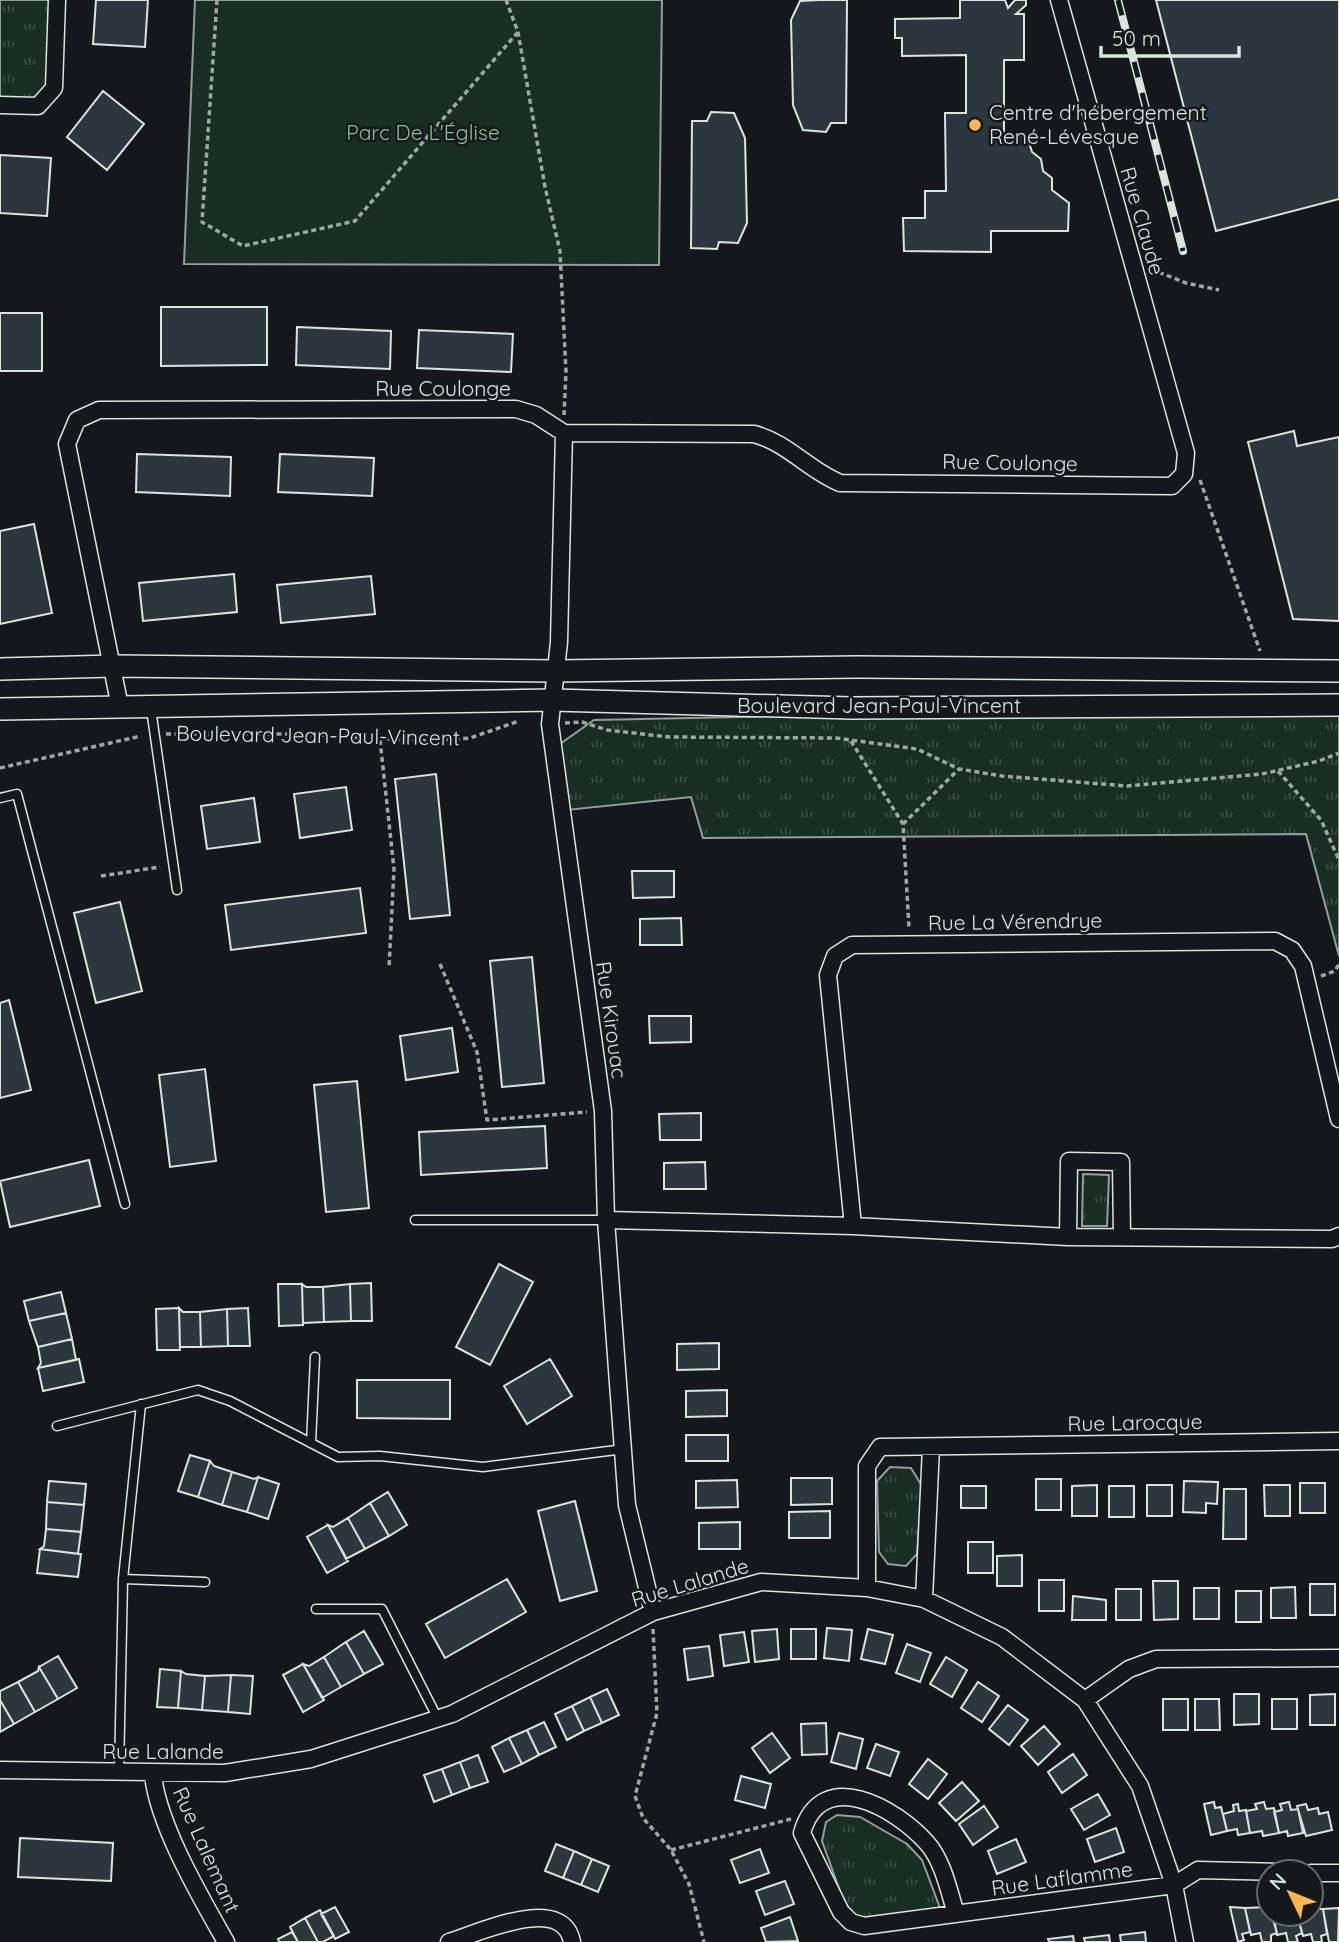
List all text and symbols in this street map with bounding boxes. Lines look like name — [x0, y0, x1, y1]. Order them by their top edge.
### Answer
scale bar — [1101, 14, 1239, 58]
text: 50 m — [1112, 25, 1161, 51]
place label: Centre d'hébergement René-Lévesque — [989, 99, 1207, 149]
marker: Centre d'hébergement René-Lévesque — [967, 117, 983, 133]
park label: Parc De L'Église — [346, 119, 500, 145]
street label: Rue Claude — [1115, 164, 1171, 278]
street label: Rue Coulonge — [375, 375, 511, 401]
street label: Rue Coulonge — [942, 448, 1078, 476]
street label: Boulevard Jean-Paul-Vincent — [737, 692, 1021, 718]
street label: Boulevard Jean-Paul-Vincent — [176, 720, 460, 750]
street label: Rue La Vérendrye — [928, 906, 1102, 936]
street label: Rue Kirouac — [591, 960, 633, 1080]
street label: Rue Larocque — [1067, 1408, 1203, 1436]
street label: Rue Lalande — [628, 1552, 752, 1612]
street label: Rue Lalande — [102, 1738, 224, 1764]
street label: Rue Lalemant — [168, 1783, 246, 1917]
street label: Rue Laflamme — [989, 1855, 1134, 1901]
north arrow — [1255, 1858, 1325, 1928]
text: N — [1264, 1868, 1291, 1895]

